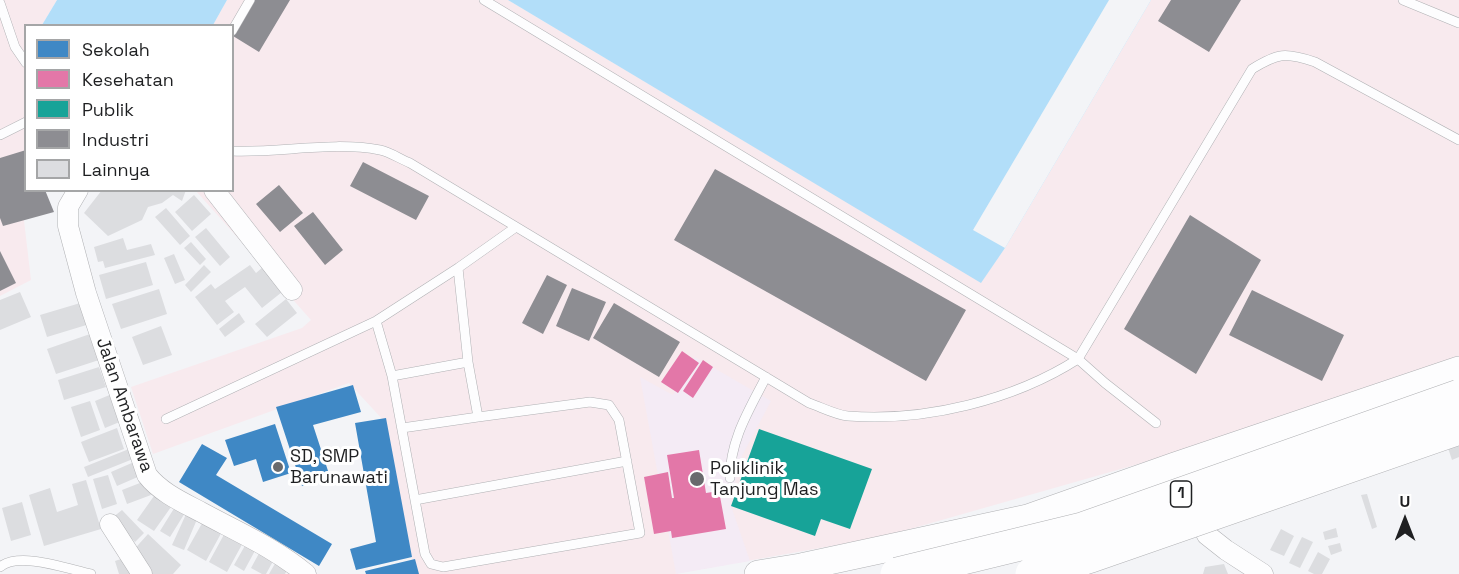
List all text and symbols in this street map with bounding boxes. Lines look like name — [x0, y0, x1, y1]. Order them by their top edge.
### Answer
legend — [24, 24, 234, 192]
text: Sekolah — [82, 38, 150, 61]
text: Kesehatan — [82, 68, 174, 91]
text: Publik — [82, 98, 134, 121]
text: Industri — [82, 128, 149, 151]
text: Lainnya — [82, 158, 150, 181]
street label: Jalan Ambarawa — [91, 335, 157, 475]
place label: SD, SMP Barunawati — [290, 446, 388, 488]
place label: Poliklinik Tanjung Mas — [710, 458, 818, 500]
marker: SD, SMP Barunawati — [271, 460, 285, 474]
marker: Poliklinik Tanjung Mas — [688, 470, 706, 488]
road number: 1 — [1170, 481, 1192, 507]
north arrow — [1375, 490, 1435, 550]
text: U — [1400, 491, 1410, 512]

